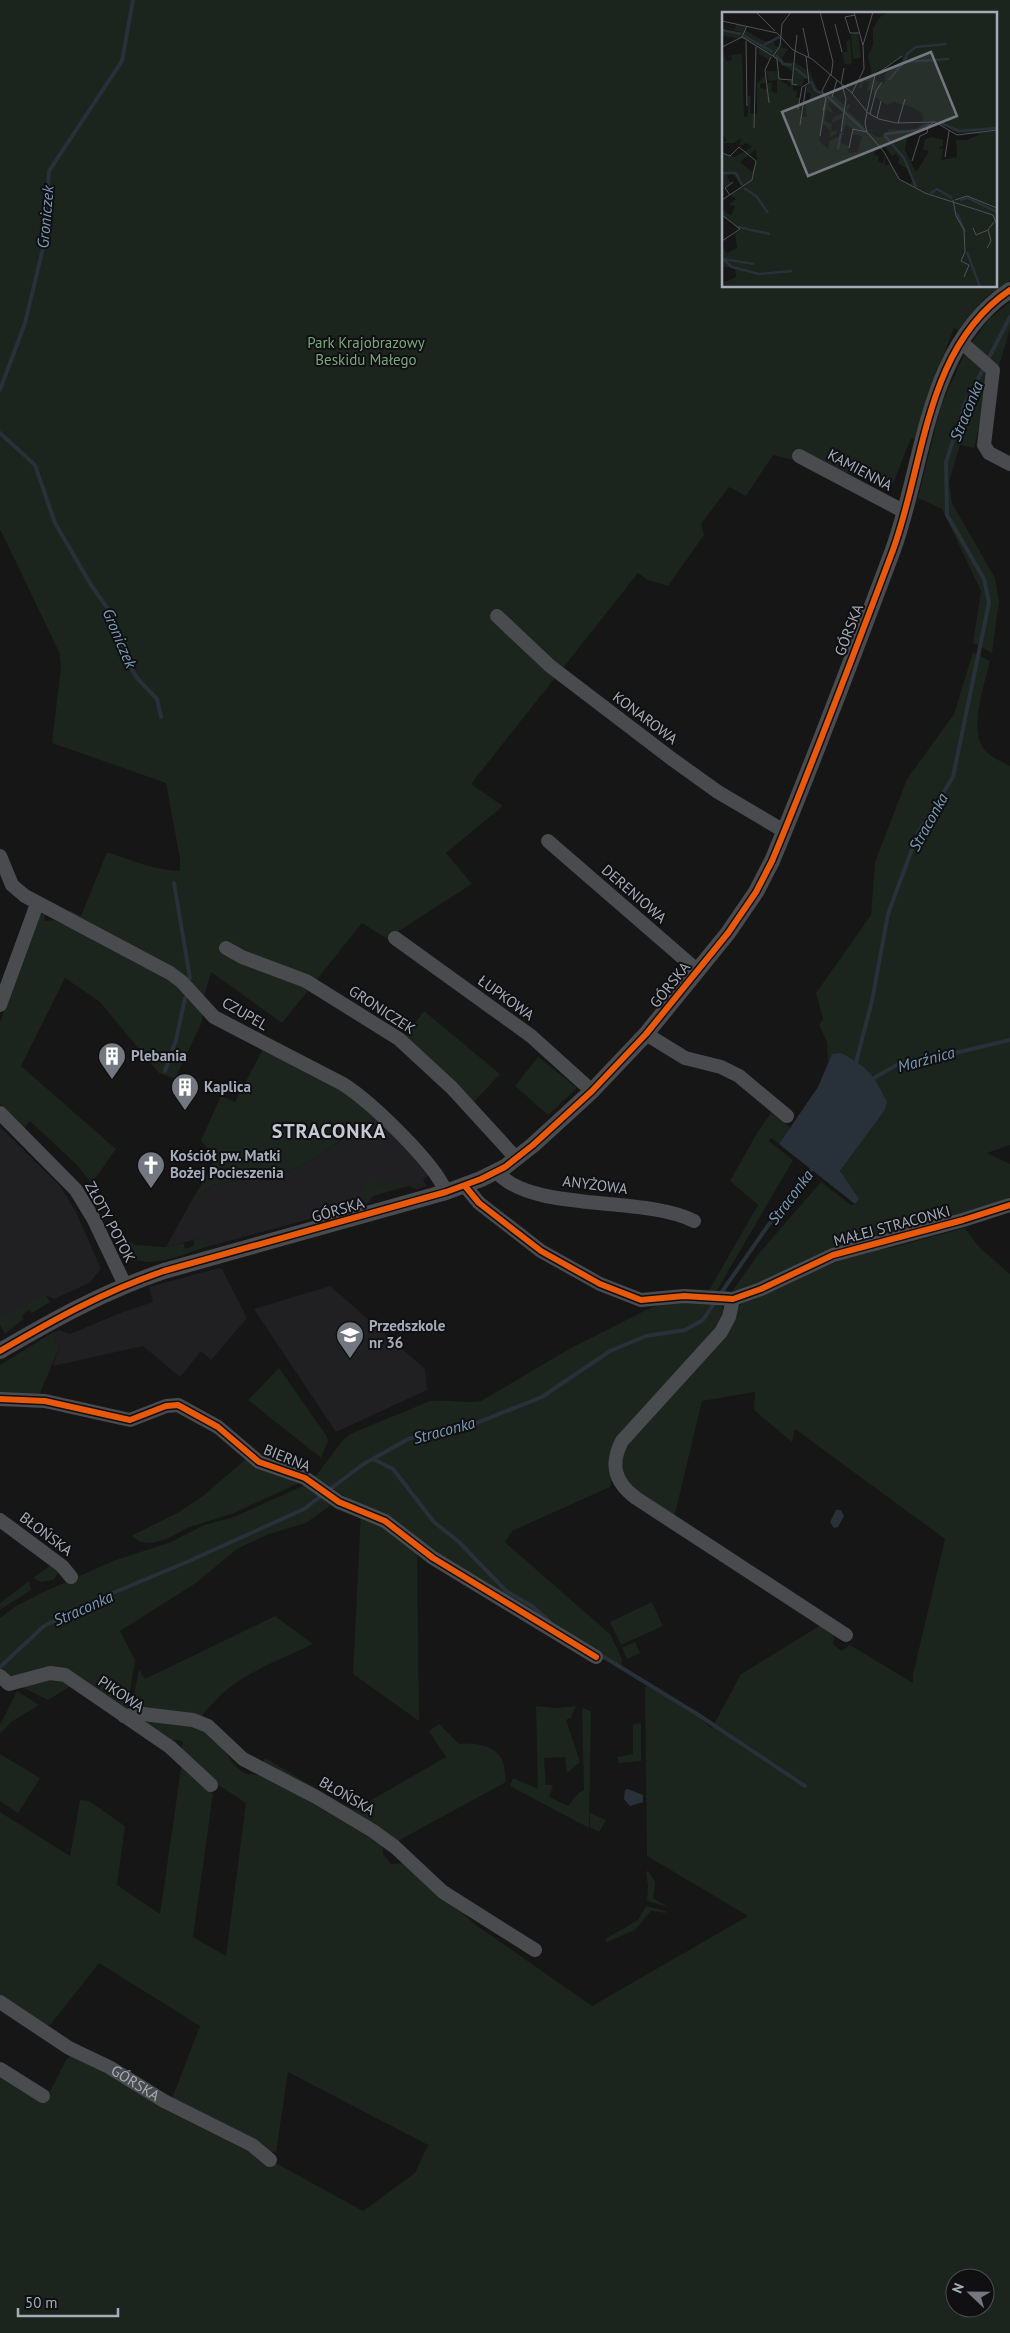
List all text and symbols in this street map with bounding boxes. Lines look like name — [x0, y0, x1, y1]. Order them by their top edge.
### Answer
inset map — [722, 12, 998, 288]
water label: Groniczek — [32, 184, 58, 249]
park label: Park Krajobrazowy Beskidu Małego — [307, 333, 425, 369]
water label: Straconka — [945, 378, 987, 444]
street label: KAMIENNA — [825, 445, 896, 495]
street label: GÓRSKA — [830, 601, 867, 658]
water label: Groniczek — [98, 605, 142, 672]
street label: KONAROWA — [609, 687, 682, 748]
water label: Straconka — [904, 789, 952, 855]
street label: DERENIOWA — [598, 860, 671, 927]
street label: GÓRSKA — [645, 958, 694, 1012]
street label: ŁUPKOWA — [474, 971, 538, 1025]
street label: GRONICZEK — [345, 981, 419, 1038]
street label: CZUPEL — [219, 993, 272, 1035]
building icon: Plebania — [97, 1041, 127, 1080]
water label: Marźnica — [895, 1042, 957, 1076]
place label: Plebania — [131, 1046, 187, 1065]
building icon: Kaplica — [170, 1072, 200, 1111]
place label: Kaplica — [204, 1077, 251, 1096]
district label: STRACONKA — [272, 1118, 386, 1144]
place label: Kościół pw. Matki Bożej Pocieszenia — [170, 1146, 284, 1182]
church icon: Kościół pw. Matki Bożej Pocieszenia — [136, 1150, 166, 1189]
water label: Straconka — [763, 1166, 817, 1228]
street label: ANYŻOWA — [561, 1171, 629, 1198]
street label: ZŁOTY POTOK — [81, 1178, 140, 1266]
street label: GÓRSKA — [309, 1193, 367, 1226]
street label: MAŁEJ STRACONKI — [831, 1201, 952, 1250]
place label: Przedszkole nr 36 — [369, 1316, 446, 1352]
school or university icon: Przedszkole nr 36 — [335, 1320, 365, 1359]
water label: Straconka — [411, 1412, 477, 1448]
street label: BIERNA — [261, 1440, 314, 1476]
street label: BŁOŃSKA — [16, 1508, 77, 1560]
water label: Straconka — [50, 1586, 116, 1630]
street label: PIKOWA — [94, 1671, 148, 1716]
street label: BŁOŃSKA — [316, 1772, 379, 1819]
street label: GÓRSKA — [108, 2061, 164, 2105]
north arrow — [945, 2268, 995, 2318]
text: N — [948, 2280, 968, 2296]
scale bar — [18, 2286, 118, 2318]
text: 50 m — [25, 2293, 58, 2312]

